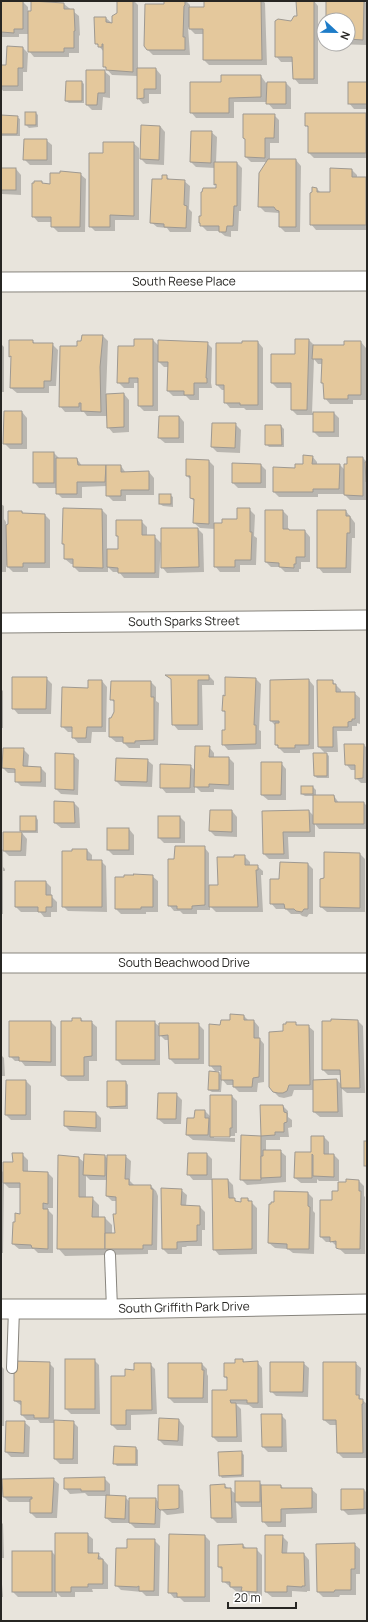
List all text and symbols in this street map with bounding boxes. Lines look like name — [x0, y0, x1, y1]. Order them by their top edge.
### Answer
north arrow — [316, 12, 356, 52]
text: N — [337, 29, 354, 42]
street label: South Reese Place — [132, 272, 236, 290]
street label: South Sparks Street — [128, 612, 240, 630]
street label: South Beachwood Drive — [118, 954, 250, 971]
street label: South Griffith Park Drive — [118, 1297, 250, 1317]
scale bar — [228, 1584, 296, 1610]
text: 20 m — [234, 1589, 261, 1606]

